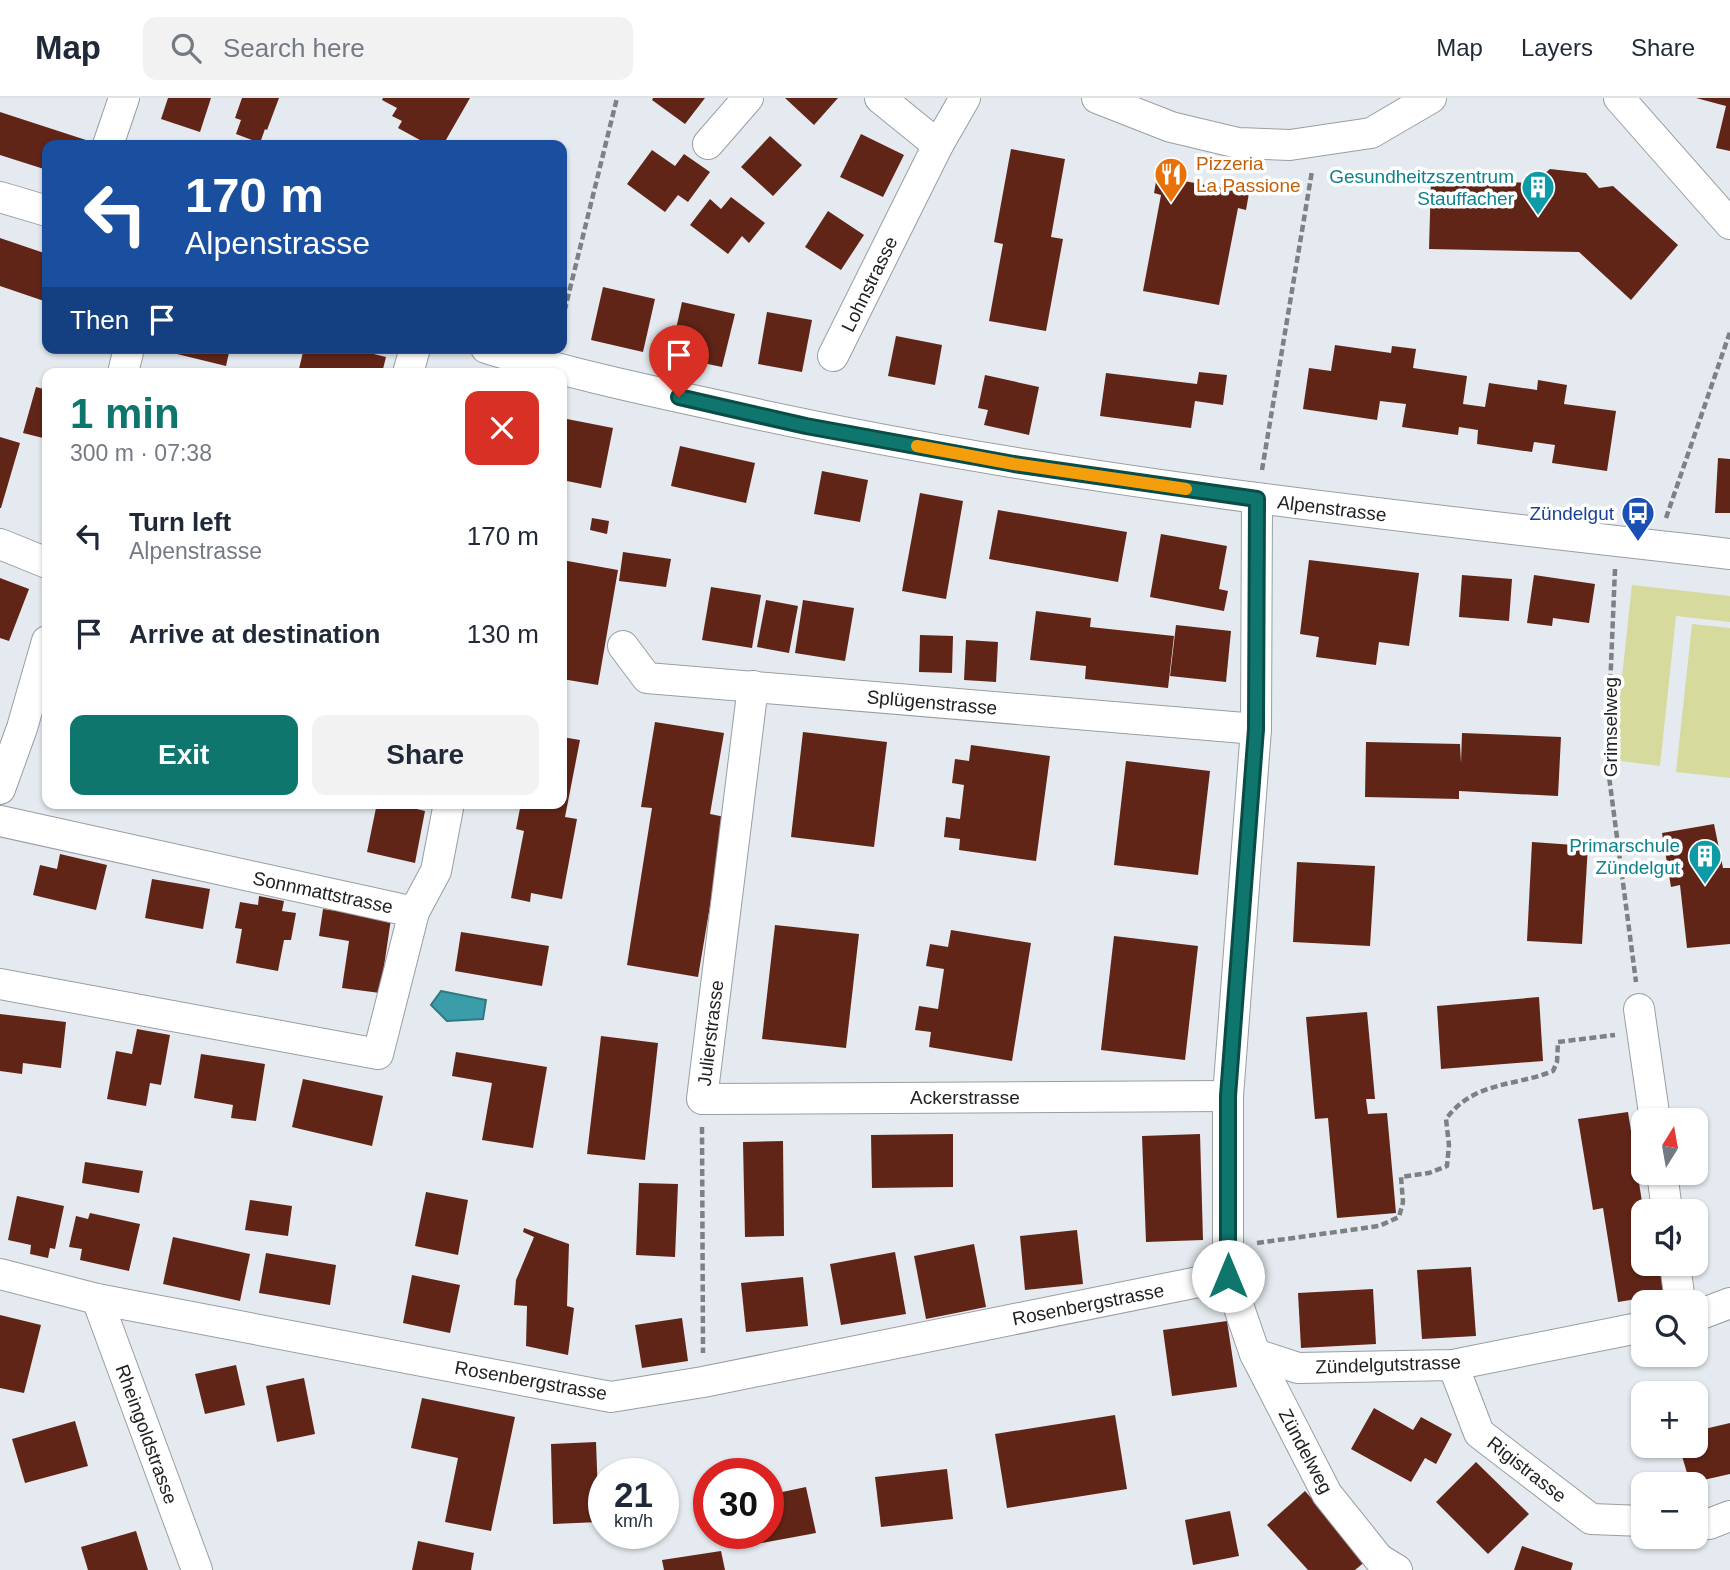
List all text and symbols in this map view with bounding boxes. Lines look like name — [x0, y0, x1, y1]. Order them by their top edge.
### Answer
search box — [143, 17, 633, 80]
text: Map — [35, 29, 101, 66]
icon: search — [167, 29, 205, 67]
text: Search here — [223, 33, 365, 63]
text: Map — [1436, 34, 1483, 61]
text: Layers — [1521, 34, 1593, 61]
text: Share — [1631, 34, 1695, 61]
place label: Pizzeria La Passione — [1196, 153, 1301, 196]
restaurant icon: Pizzeria La Passione — [1152, 155, 1190, 204]
place label: Gesundheitzszentrum Stauffacher — [1329, 166, 1515, 209]
icon: left — [70, 168, 161, 259]
text: 170 m — [185, 168, 324, 222]
building icon: Gesundheitzszentrum Stauffacher — [1519, 168, 1557, 217]
text: Alpenstrasse — [185, 225, 370, 261]
street label: Lohnstrasse — [837, 233, 902, 335]
icon: arrive — [143, 301, 181, 339]
text: Then — [70, 305, 129, 335]
pin — [649, 325, 709, 397]
icon: arrive — [660, 336, 698, 374]
text: 1 min — [70, 390, 180, 437]
button: close — [465, 391, 539, 465]
text: 300 m · 07:38 — [70, 440, 212, 466]
street label: Alpenstrasse — [1276, 491, 1388, 526]
bus stop icon: Zündelgut — [1619, 494, 1657, 543]
place label: Zündelgut — [1529, 503, 1615, 524]
text: Turn left — [129, 507, 231, 537]
icon: left — [70, 517, 108, 555]
text: 170 m — [467, 521, 539, 551]
text: Alpenstrasse — [129, 538, 262, 564]
icon: arrive — [70, 615, 108, 653]
text: Arrive at destination — [129, 619, 380, 649]
text: 130 m — [467, 619, 539, 649]
street label: Grimselweg — [1600, 677, 1621, 777]
street label: Splügenstrasse — [866, 686, 998, 719]
button: Exit — [70, 715, 298, 795]
button: Share — [312, 715, 539, 795]
place label: Primarschule Zündelgut — [1569, 835, 1681, 878]
building icon: Primarschule Zündelgut — [1686, 837, 1724, 886]
street label: Sonnmattstrasse — [251, 867, 395, 918]
street label: Julierstrasse — [694, 979, 727, 1087]
street label: Ackerstrasse — [910, 1087, 1020, 1108]
north arrow — [1631, 1108, 1708, 1185]
map controls — [1631, 1108, 1708, 1549]
button: sound — [1631, 1199, 1708, 1276]
position arrow — [1191, 1239, 1265, 1313]
street label: Rosenbergstrasse — [1010, 1279, 1166, 1330]
button: search — [1631, 1290, 1708, 1367]
street label: Zündelgutstrasse — [1315, 1351, 1461, 1378]
street label: Rosenbergstrasse — [453, 1357, 609, 1404]
street label: Rheingoldstrasse — [112, 1362, 182, 1507]
button: + — [1631, 1381, 1708, 1458]
street label: Zündelweg — [1274, 1405, 1337, 1497]
street label: Rigistrasse — [1483, 1432, 1570, 1507]
speed limit sign: 30 — [693, 1458, 784, 1549]
button: − — [1631, 1472, 1708, 1549]
text: 21 — [614, 1475, 653, 1514]
text: km/h — [614, 1511, 653, 1531]

